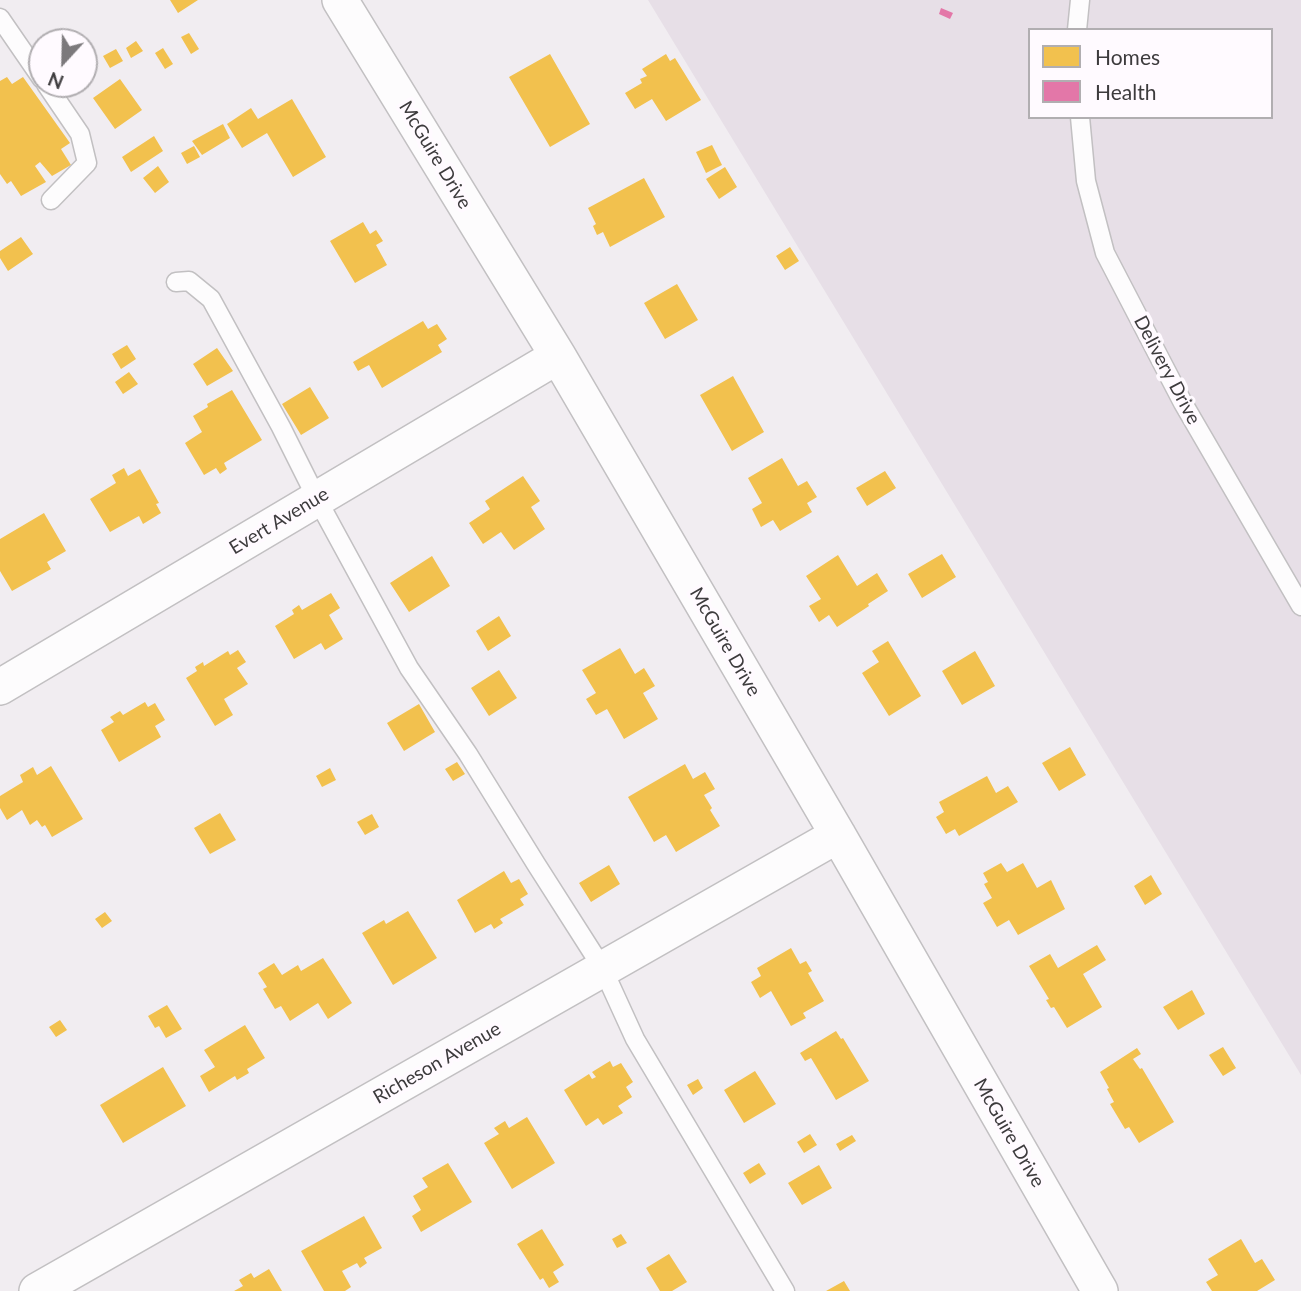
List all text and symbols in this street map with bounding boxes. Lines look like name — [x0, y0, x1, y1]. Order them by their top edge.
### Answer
north arrow — [28, 28, 98, 98]
legend — [1028, 28, 1273, 119]
text: Homes — [1095, 44, 1160, 69]
text: N — [45, 68, 67, 94]
text: Health — [1095, 79, 1156, 104]
street label: McGuire Drive — [394, 97, 476, 213]
street label: Delivery Drive — [1129, 312, 1205, 428]
street label: Evert Avenue — [225, 482, 333, 560]
street label: McGuire Drive — [685, 584, 765, 700]
street label: Richeson Avenue — [369, 1017, 505, 1109]
street label: McGuire Drive — [969, 1075, 1049, 1191]

